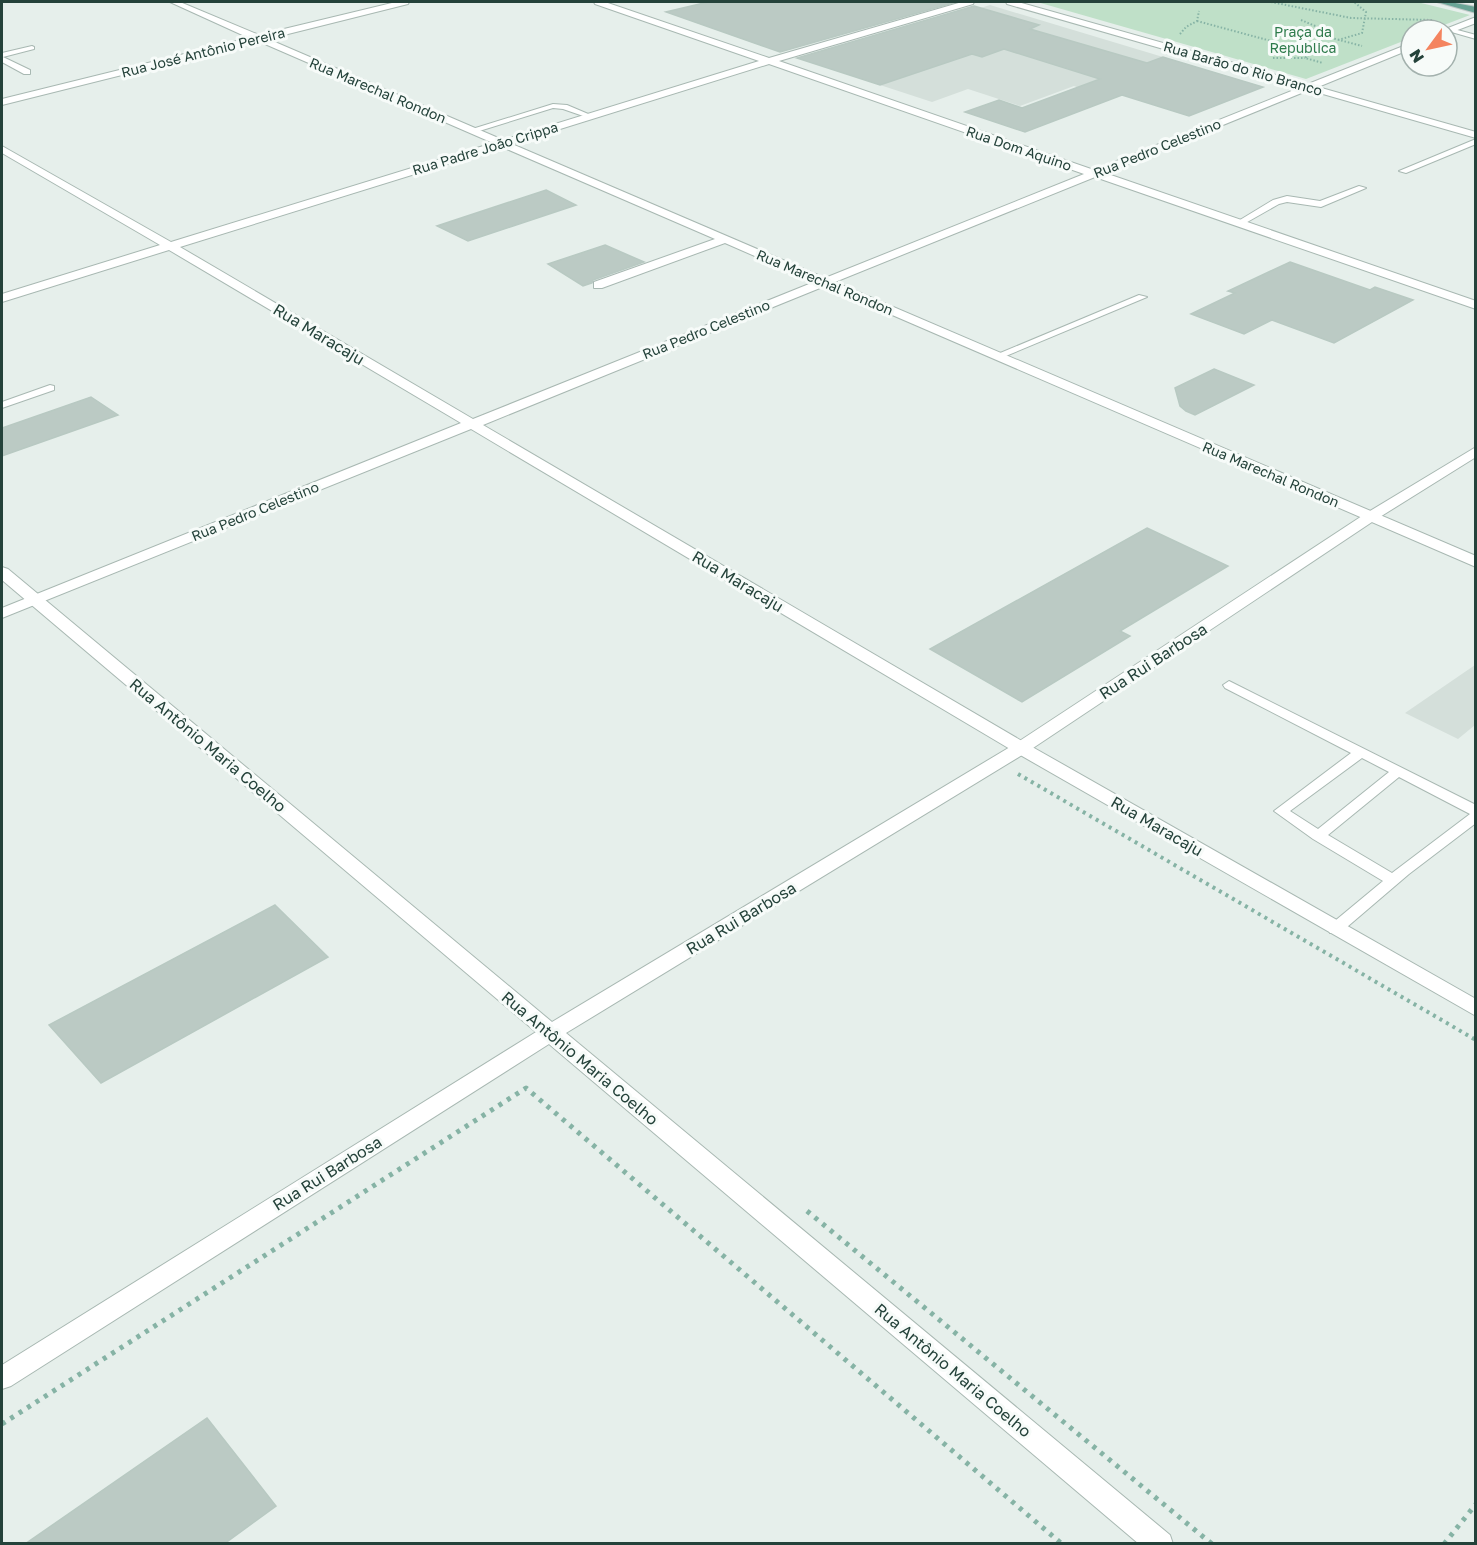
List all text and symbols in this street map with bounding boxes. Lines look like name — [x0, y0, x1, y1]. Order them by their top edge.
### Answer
north arrow — [1399, 18, 1459, 78]
street label: Rua José Antônio Pereira — [119, 23, 287, 81]
park label: Praça da Republica — [1270, 23, 1336, 56]
street label: Rua Barão do Rio Branco — [1162, 37, 1324, 99]
text: N — [1405, 46, 1428, 67]
street label: Rua Marechal Rondon — [307, 54, 449, 126]
street label: Rua Pedro Celestino — [1091, 115, 1223, 181]
street label: Rua Padre João Crippa — [410, 118, 560, 178]
street label: Rua Dom Aquino — [964, 122, 1074, 174]
street label: Rua Marechal Rondon — [754, 246, 896, 318]
street label: Rua Pedro Celestino — [640, 296, 772, 362]
street label: Rua Maracaju — [270, 299, 368, 369]
street label: Rua Marechal Rondon — [1200, 438, 1342, 510]
street label: Rua Pedro Celestino — [189, 478, 321, 544]
street label: Rua Maracaju — [689, 546, 787, 616]
street label: Rua Rui Barbosa — [1095, 619, 1211, 703]
street label: Rua Antônio Maria Coelho — [126, 674, 290, 816]
street label: Rua Maracaju — [1107, 792, 1207, 860]
street label: Rua Rui Barbosa — [682, 877, 800, 959]
street label: Rua Antônio Maria Coelho — [498, 987, 662, 1129]
street label: Rua Rui Barbosa — [269, 1131, 385, 1215]
street label: Rua Antônio Maria Coelho — [871, 1299, 1035, 1441]

